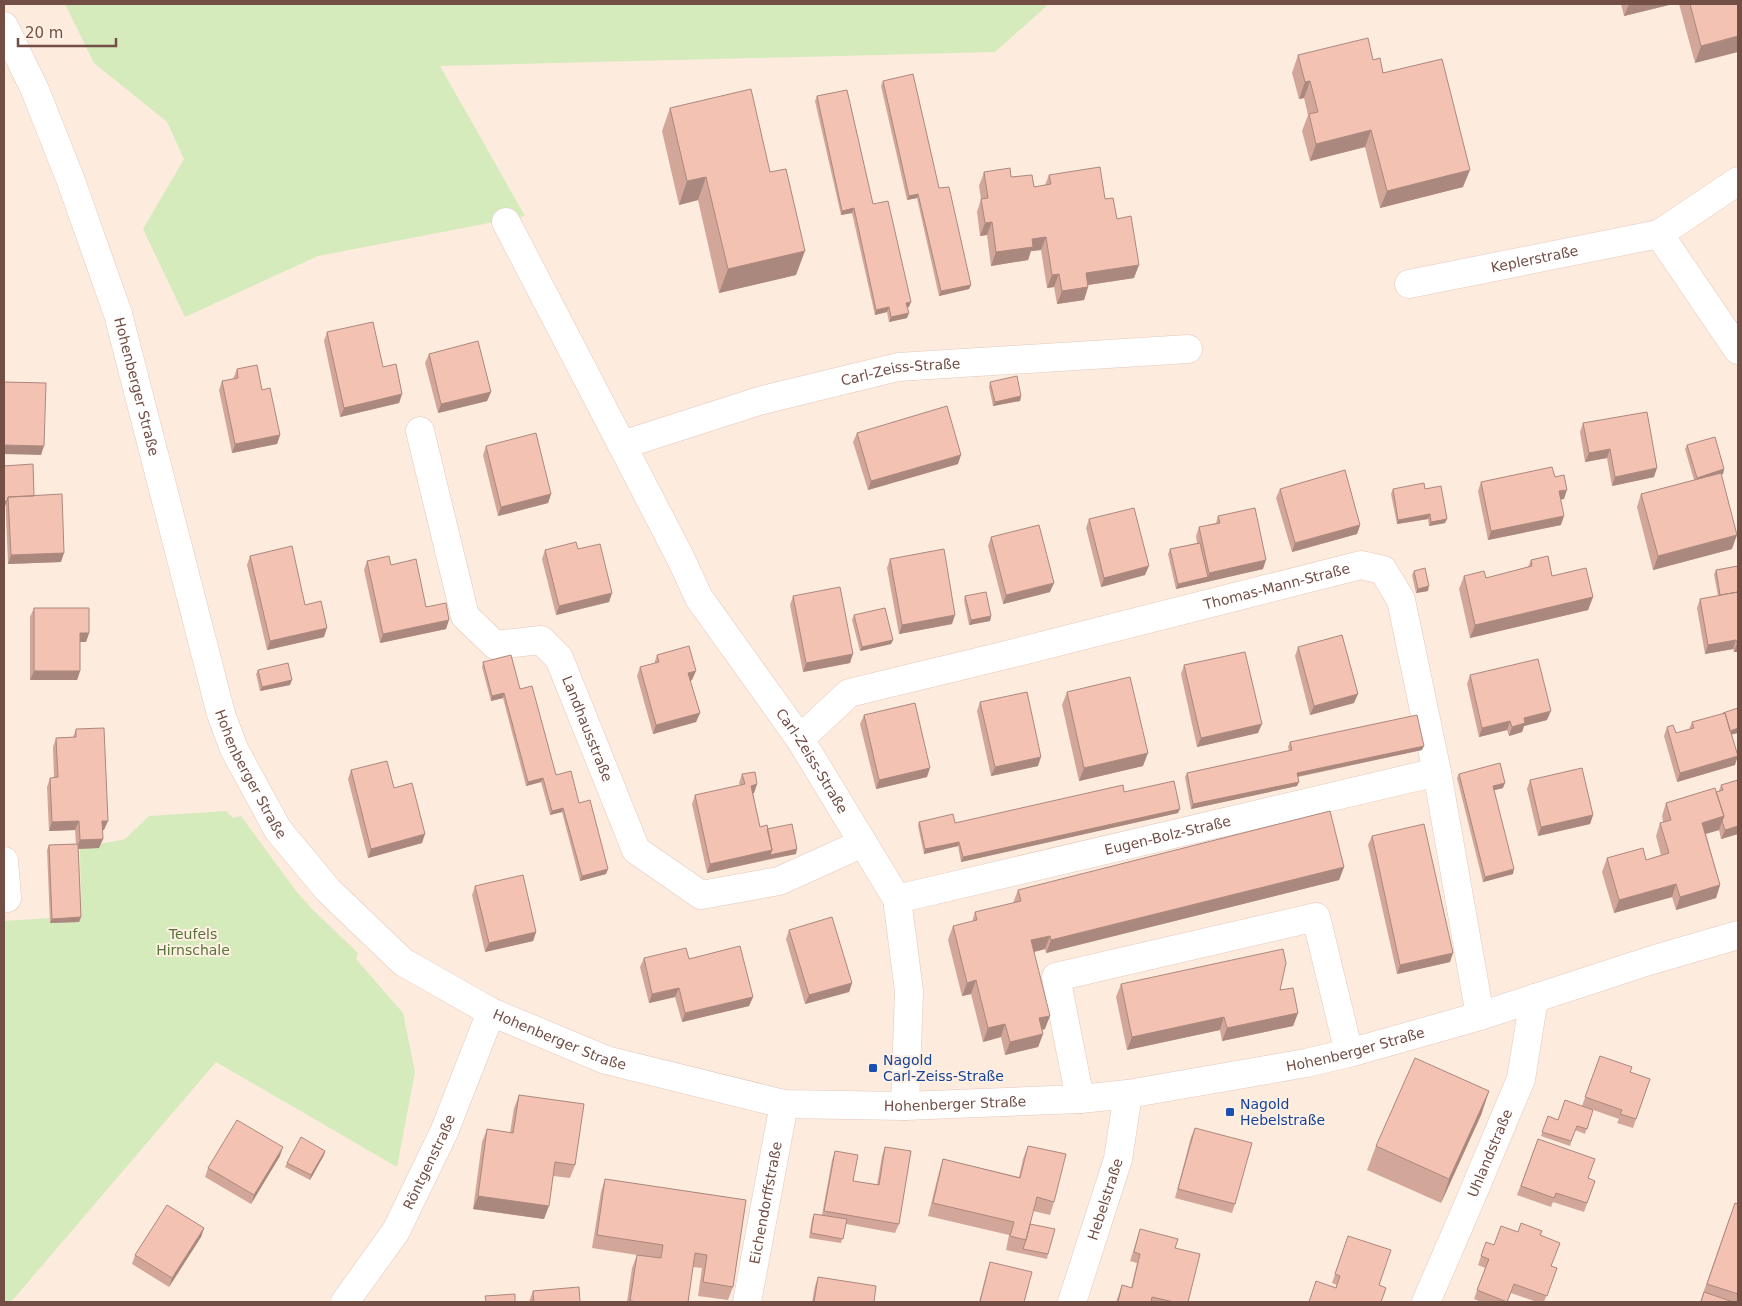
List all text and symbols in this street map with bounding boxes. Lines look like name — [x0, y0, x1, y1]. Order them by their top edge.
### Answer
scale bar — [18, 15, 115, 47]
text: 20 m — [25, 24, 63, 42]
street label: Keplerstraße — [1489, 242, 1580, 275]
street label: Hohenberger Straße — [111, 316, 162, 458]
street label: Carl-Zeiss-Straße — [839, 355, 961, 389]
street label: Thomas-Mann-Straße — [1201, 560, 1352, 613]
street label: Landhausstraße — [559, 674, 616, 784]
street label: Carl-Zeiss-Straße — [773, 705, 851, 816]
street label: Hohenberger Straße — [212, 707, 290, 842]
street label: Eugen-Bolz-Straße — [1103, 813, 1232, 858]
park label: Teufels Hirnschale — [156, 926, 230, 958]
street label: Hohenberger Straße — [491, 1006, 628, 1073]
street label: Hohenberger Straße — [1285, 1024, 1426, 1074]
place label: Nagold Carl-Zeiss-Straße — [883, 1052, 1004, 1084]
marker: Nagold Carl-Zeiss-Straße — [867, 1062, 879, 1074]
street label: Hohenberger Straße — [884, 1093, 1027, 1114]
place label: Nagold Hebelstraße — [1240, 1096, 1325, 1128]
marker: Nagold Hebelstraße — [1224, 1106, 1236, 1118]
street label: Uhlandstraße — [1464, 1107, 1515, 1200]
street label: Röntgenstraße — [400, 1112, 458, 1212]
street label: Eichendorffstraße — [746, 1140, 785, 1265]
street label: Hebelstraße — [1084, 1156, 1126, 1242]

